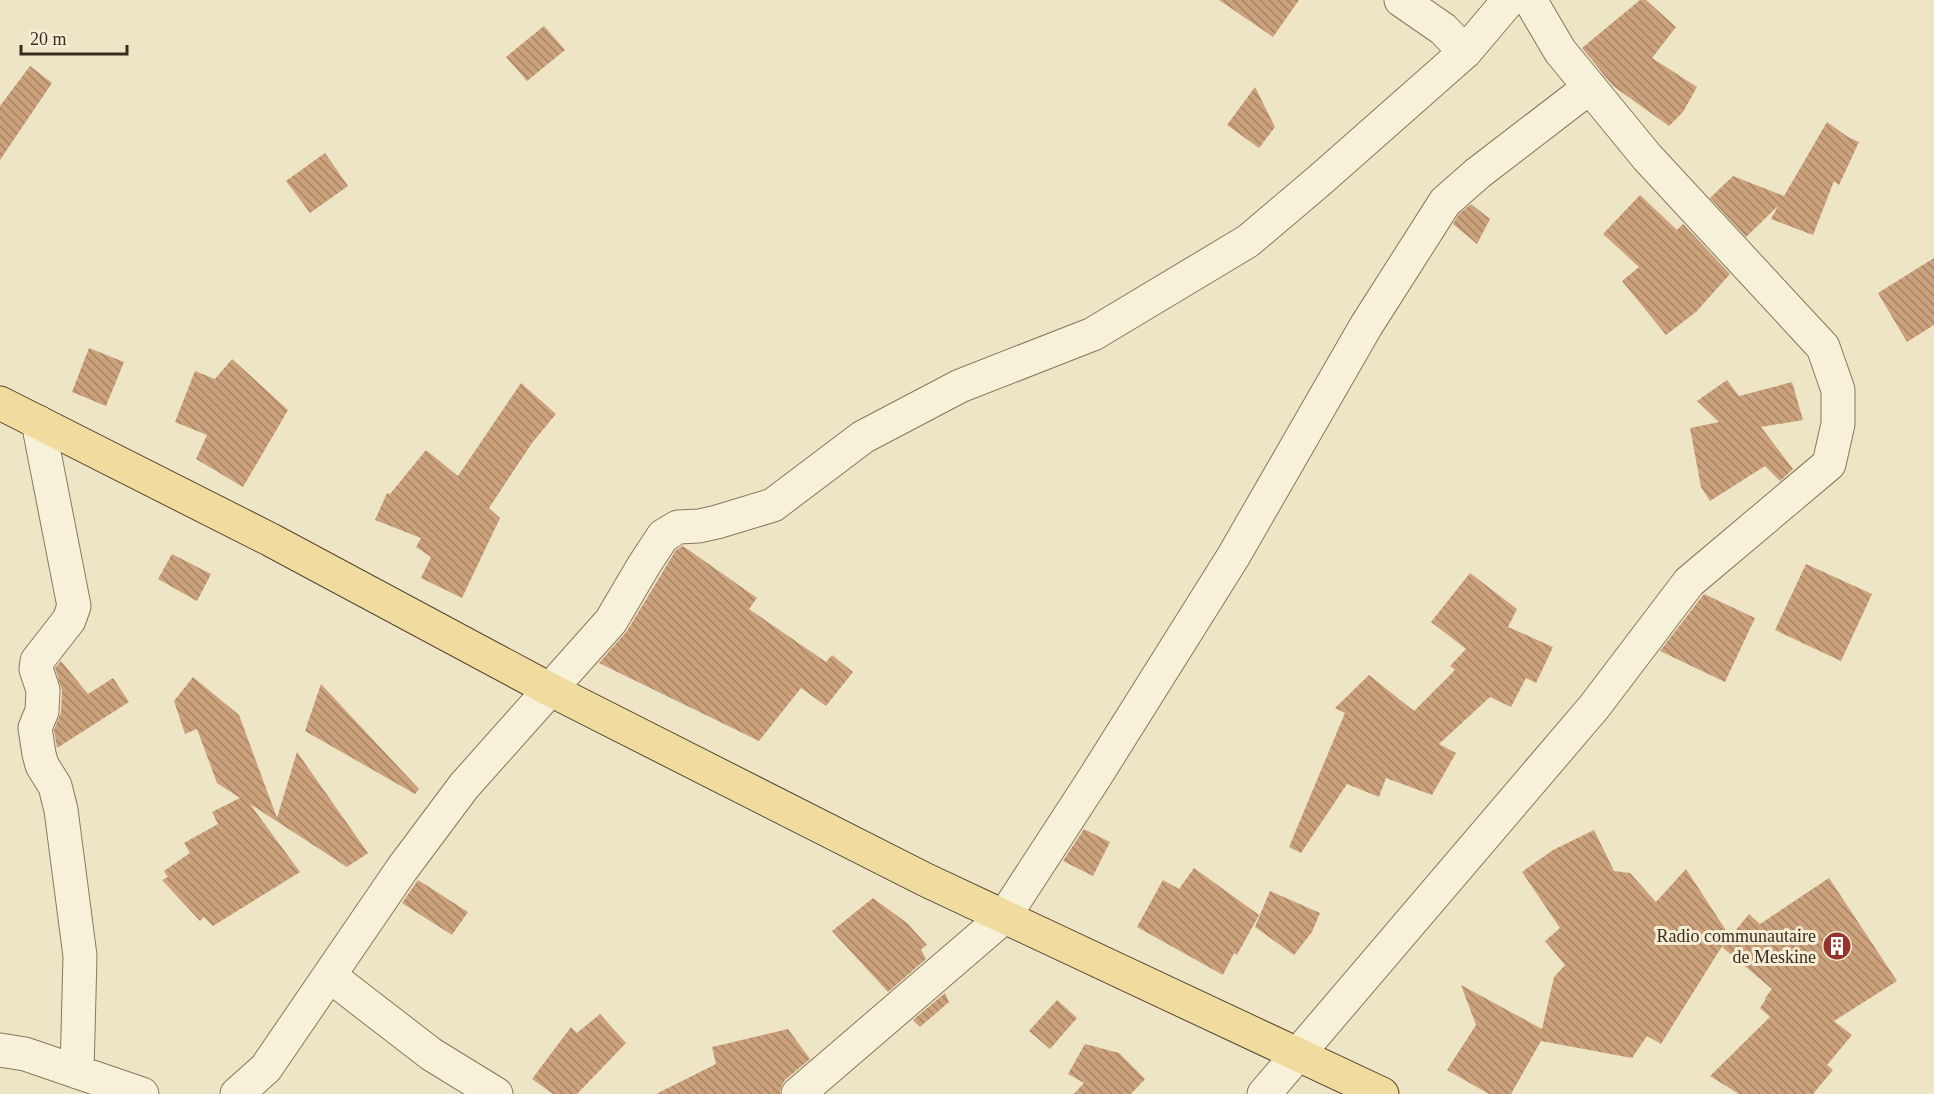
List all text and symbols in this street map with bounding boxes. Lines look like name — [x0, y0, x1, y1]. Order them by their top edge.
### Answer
scale bar — [21, 18, 128, 56]
text: 20 m — [30, 29, 67, 49]
place label: Radio communautaire de Meskine — [1657, 926, 1816, 967]
building icon: Radio communautaire de Meskine — [1821, 930, 1853, 962]

